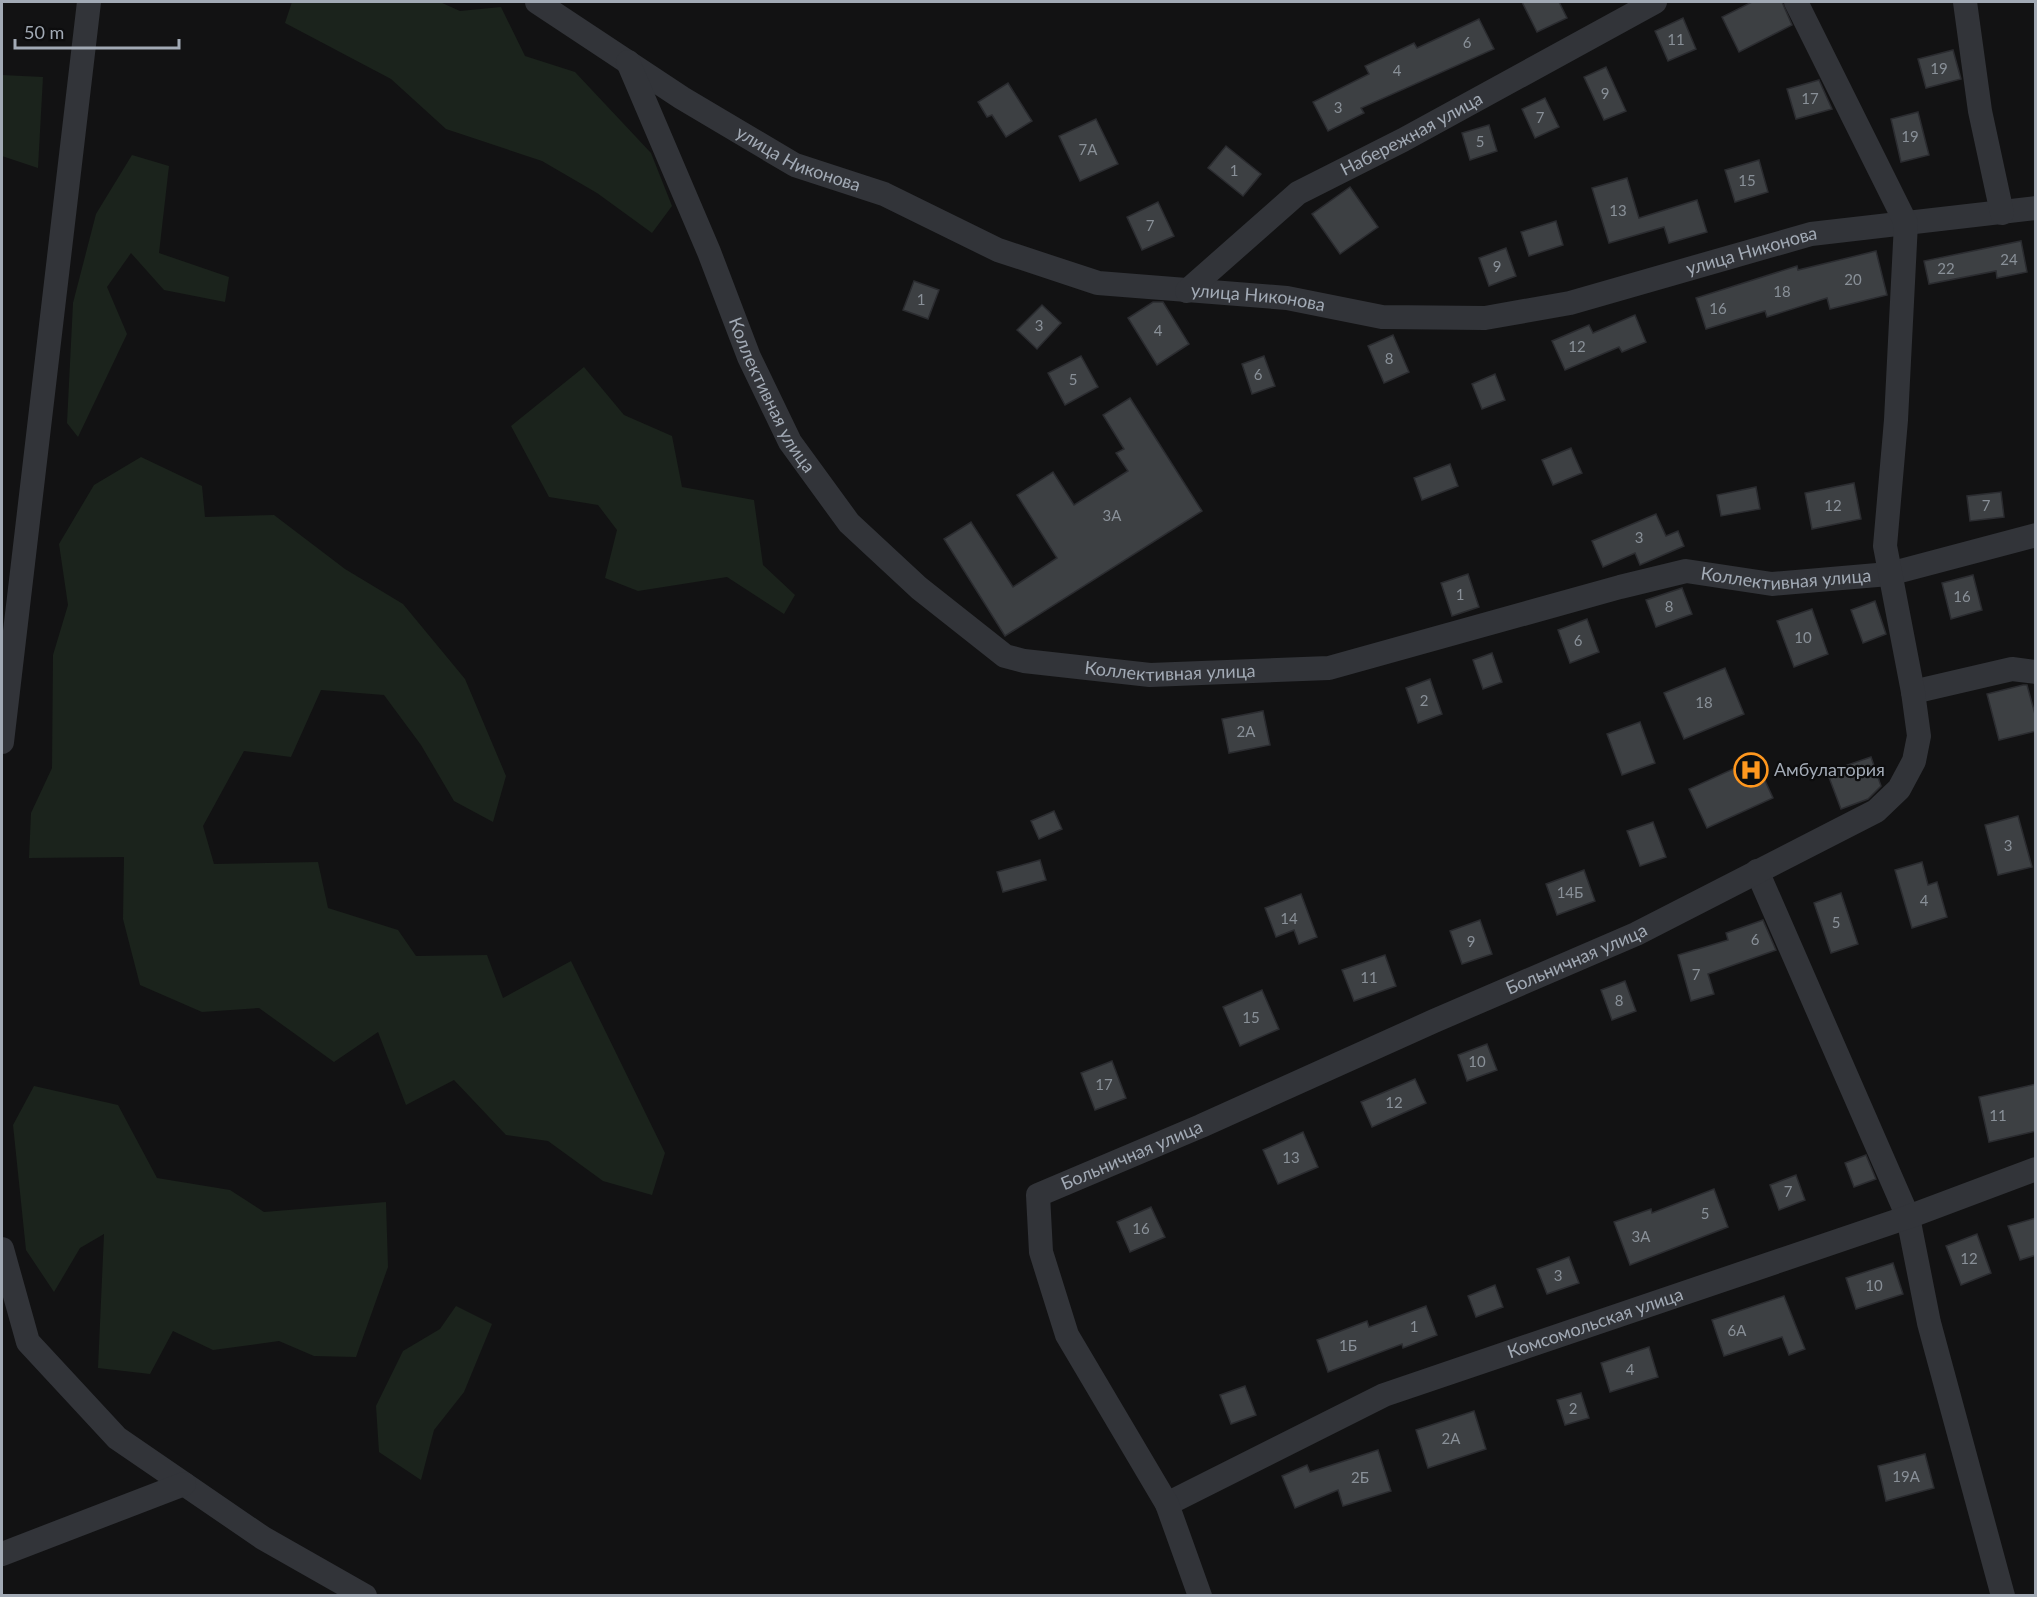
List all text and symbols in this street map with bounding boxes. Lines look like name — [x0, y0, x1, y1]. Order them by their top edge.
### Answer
scale bar — [15, 12, 178, 50]
text: 50 m — [24, 21, 64, 43]
house number: 11 — [1667, 30, 1685, 48]
house number: 6 — [1463, 33, 1472, 51]
house number: 19 — [1930, 59, 1948, 77]
house number: 4 — [1393, 61, 1402, 79]
house number: 9 — [1601, 84, 1609, 102]
street label: Набережная улица — [1336, 87, 1486, 180]
house number: 17 — [1801, 89, 1819, 107]
house number: 3 — [1334, 98, 1342, 116]
house number: 7 — [1536, 108, 1545, 126]
street label: улица Никонова — [732, 121, 864, 196]
house number: 19 — [1901, 127, 1919, 145]
house number: 5 — [1476, 132, 1484, 150]
house number: 7А — [1079, 140, 1098, 158]
house number: 1 — [1230, 161, 1238, 179]
house number: 15 — [1738, 171, 1756, 189]
house number: 13 — [1609, 201, 1627, 219]
house number: 7 — [1146, 216, 1155, 234]
street label: улица Никонова — [1683, 221, 1818, 279]
house number: 24 — [2000, 250, 2018, 268]
house number: 9 — [1493, 257, 1501, 275]
house number: 22 — [1937, 259, 1955, 277]
house number: 20 — [1844, 270, 1862, 288]
street label: улица Никонова — [1190, 278, 1327, 315]
house number: 18 — [1773, 282, 1791, 300]
house number: 1 — [917, 290, 925, 308]
house number: 16 — [1709, 299, 1727, 317]
street label: Коллективная улица — [725, 314, 821, 477]
house number: 3 — [1035, 316, 1043, 334]
house number: 4 — [1154, 321, 1163, 339]
house number: 12 — [1568, 337, 1586, 355]
house number: 8 — [1385, 349, 1393, 367]
house number: 6 — [1254, 365, 1263, 383]
house number: 5 — [1069, 370, 1077, 388]
house number: 12 — [1824, 496, 1842, 514]
house number: 7 — [1982, 496, 1991, 514]
house number: 3А — [1103, 506, 1122, 524]
house number: 3 — [1635, 528, 1643, 546]
street label: Коллективная улица — [1699, 561, 1872, 594]
house number: 1 — [1456, 585, 1464, 603]
house number: 16 — [1953, 587, 1971, 605]
house number: 8 — [1665, 597, 1673, 615]
house number: 10 — [1794, 628, 1812, 646]
house number: 6 — [1574, 631, 1583, 649]
street label: Коллективная улица — [1084, 656, 1256, 685]
house number: 2 — [1420, 691, 1428, 709]
house number: 18 — [1695, 693, 1713, 711]
house number: 2А — [1237, 722, 1256, 740]
hospital icon: Амбулатория — [1733, 752, 1769, 788]
place label: Амбулатория — [1774, 758, 1885, 780]
house number: 3 — [2004, 836, 2012, 854]
house number: 14Б — [1557, 883, 1583, 901]
house number: 4 — [1920, 891, 1929, 909]
house number: 14 — [1280, 909, 1298, 927]
house number: 5 — [1832, 913, 1840, 931]
street label: Больничная улица — [1502, 918, 1651, 999]
house number: 6 — [1751, 930, 1760, 948]
house number: 9 — [1467, 932, 1475, 950]
house number: 7 — [1692, 965, 1701, 983]
house number: 11 — [1360, 968, 1378, 986]
house number: 8 — [1615, 991, 1623, 1009]
house number: 15 — [1242, 1008, 1260, 1026]
house number: 10 — [1468, 1052, 1486, 1070]
house number: 17 — [1095, 1075, 1113, 1093]
house number: 12 — [1385, 1093, 1403, 1111]
house number: 11 — [1989, 1106, 2007, 1124]
street label: Больничная улица — [1057, 1115, 1206, 1194]
house number: 13 — [1282, 1148, 1300, 1166]
house number: 7 — [1784, 1182, 1793, 1200]
house number: 5 — [1701, 1204, 1709, 1222]
house number: 16 — [1132, 1219, 1150, 1237]
house number: 3А — [1632, 1227, 1651, 1245]
house number: 12 — [1960, 1249, 1978, 1267]
house number: 3 — [1554, 1266, 1562, 1284]
house number: 10 — [1865, 1276, 1883, 1294]
street label: Комсомольская улица — [1504, 1282, 1686, 1362]
house number: 1 — [1410, 1317, 1418, 1335]
house number: 6А — [1728, 1321, 1747, 1339]
house number: 1Б — [1339, 1336, 1357, 1354]
house number: 4 — [1626, 1360, 1635, 1378]
house number: 2 — [1569, 1399, 1577, 1417]
house number: 2А — [1442, 1429, 1461, 1447]
house number: 19А — [1892, 1467, 1921, 1485]
house number: 2Б — [1351, 1468, 1369, 1486]

